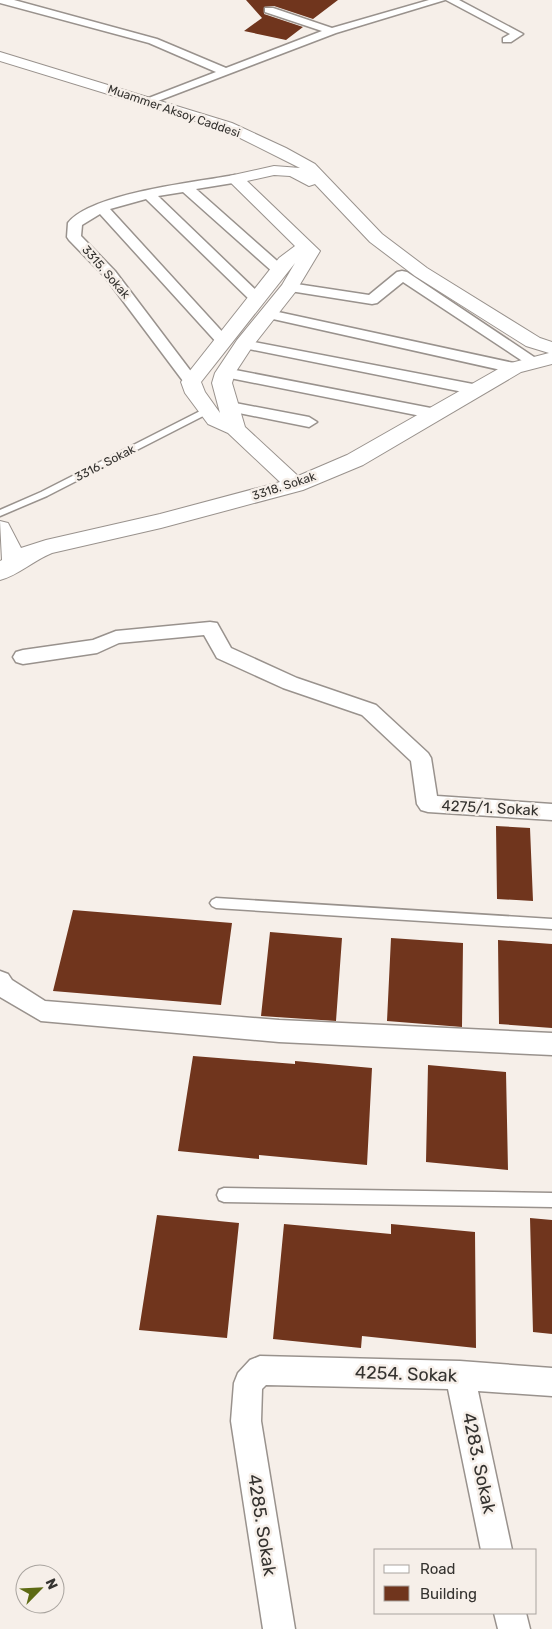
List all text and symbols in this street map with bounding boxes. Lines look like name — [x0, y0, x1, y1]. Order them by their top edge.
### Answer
street label: Muammer Aksoy Caddesi — [106, 82, 242, 140]
street label: 3315. Sokak — [79, 243, 133, 302]
street label: 3316. Sokak — [73, 441, 138, 484]
street label: 3318. Sokak — [250, 469, 318, 503]
street label: 4275/1. Sokak — [441, 796, 539, 820]
street label: 4254. Sokak — [355, 1361, 458, 1387]
street label: 4283. Sokak — [458, 1410, 501, 1516]
street label: 4285. Sokak — [243, 1473, 281, 1578]
legend — [374, 1549, 537, 1614]
text: Road — [420, 1560, 456, 1578]
north arrow — [15, 1564, 65, 1614]
text: N — [42, 1576, 61, 1592]
text: Building — [420, 1585, 477, 1603]

